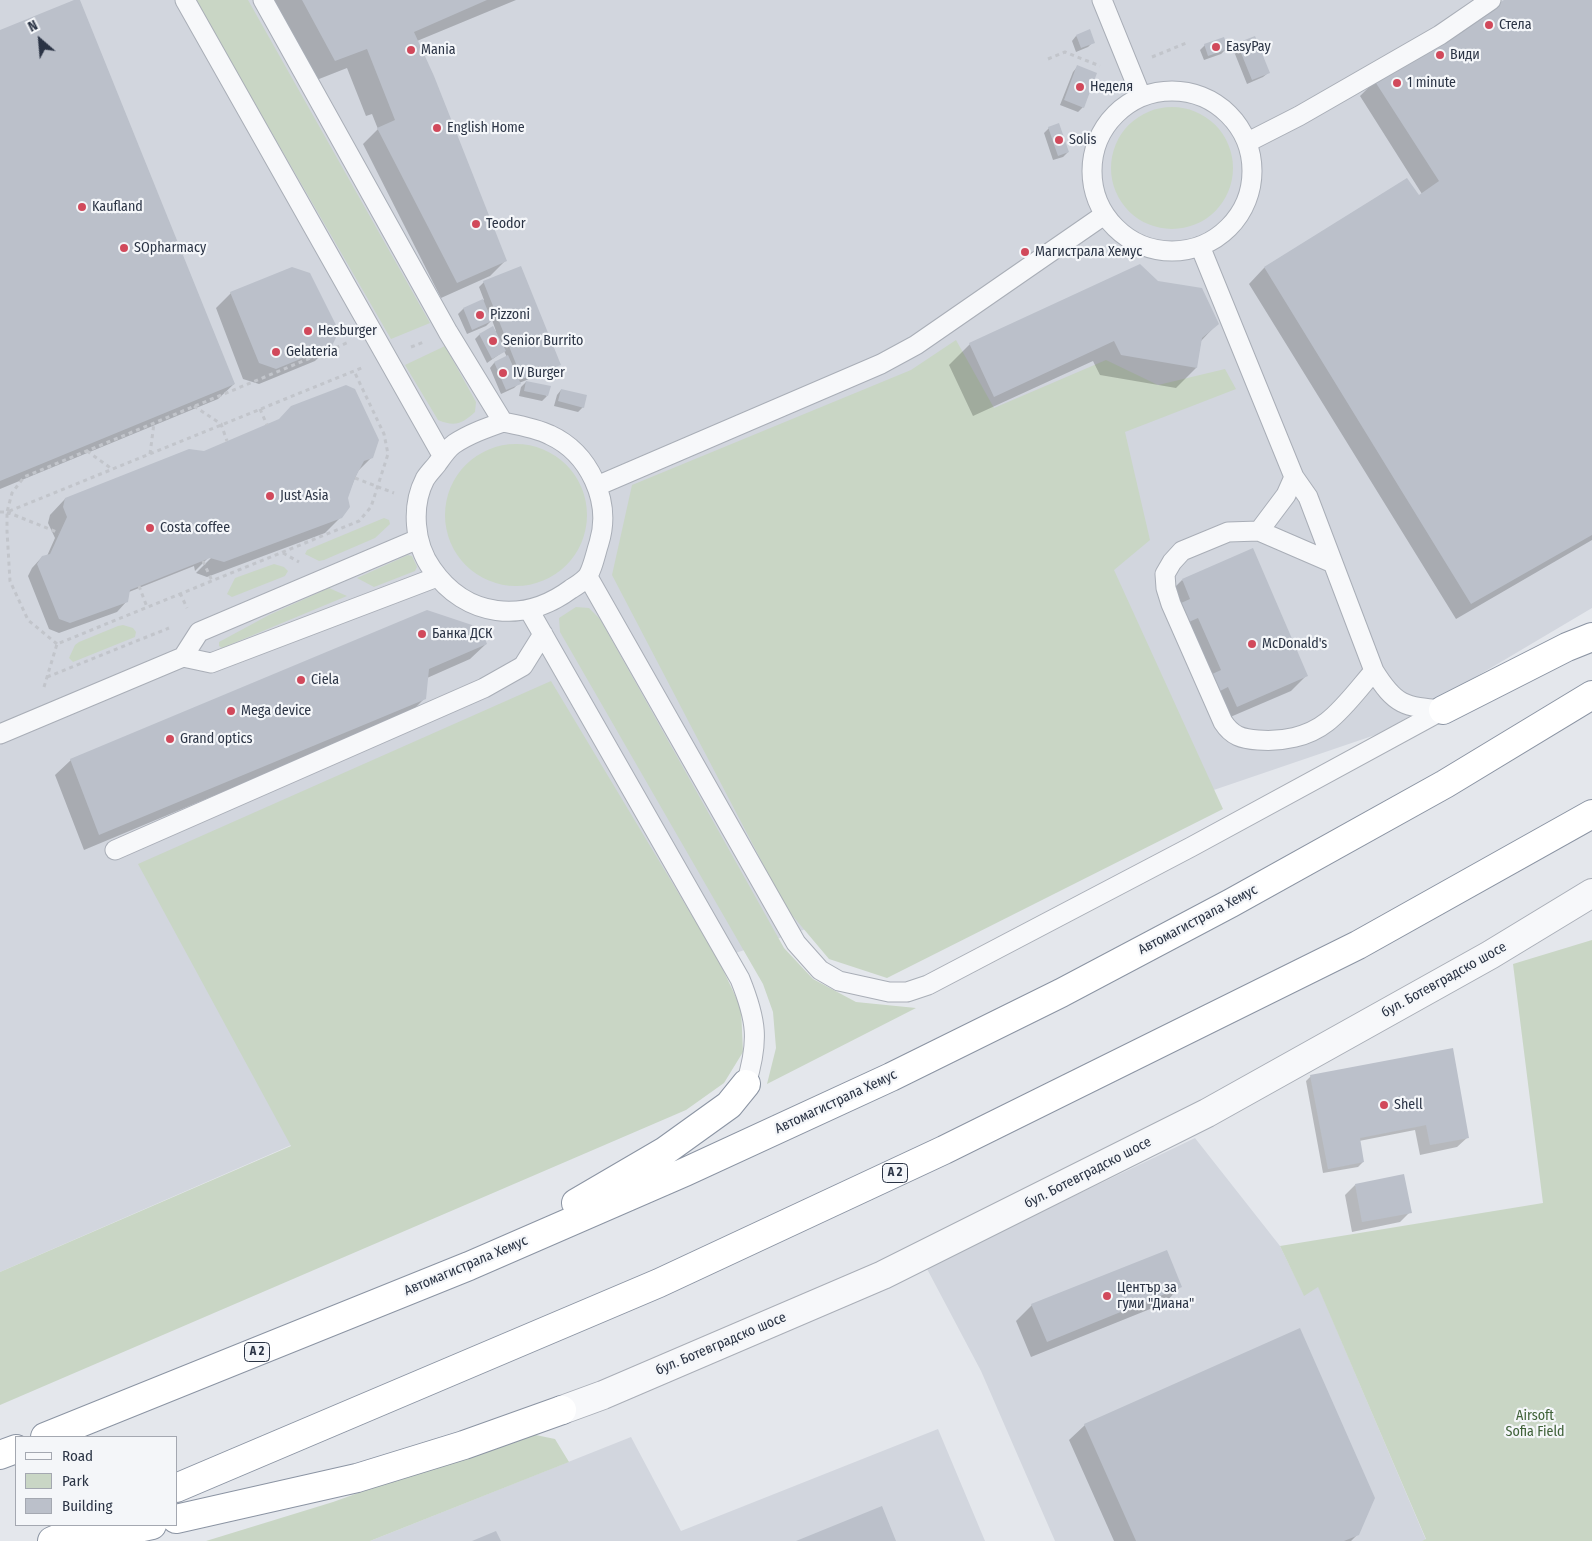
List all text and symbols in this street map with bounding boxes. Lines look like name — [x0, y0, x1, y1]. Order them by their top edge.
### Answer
north arrow — [15, 15, 65, 65]
text: N — [25, 17, 41, 36]
place label: Стела — [1499, 17, 1532, 33]
marker: Стела — [1483, 19, 1495, 31]
place label: EasyPay — [1226, 39, 1271, 55]
marker: EasyPay — [1210, 41, 1222, 53]
place label: Mania — [421, 42, 456, 58]
marker: Mania — [405, 44, 417, 56]
place label: Види — [1450, 47, 1480, 63]
marker: Види — [1434, 49, 1446, 61]
place label: 1 minute — [1407, 75, 1456, 91]
marker: 1 minute — [1391, 77, 1403, 89]
place label: Неделя — [1090, 79, 1133, 95]
marker: Неделя — [1074, 81, 1086, 93]
place label: English Home — [447, 120, 525, 136]
marker: English Home — [431, 122, 443, 134]
place label: Solis — [1069, 132, 1097, 148]
marker: Solis — [1053, 134, 1065, 146]
place label: Kaufland — [92, 199, 143, 215]
marker: Kaufland — [76, 201, 88, 213]
place label: Teodor — [486, 216, 526, 232]
marker: Teodor — [470, 218, 482, 230]
place label: SOpharmacy — [134, 240, 206, 256]
marker: SOpharmacy — [118, 242, 130, 254]
place label: Магистрала Хемус — [1035, 244, 1142, 260]
marker: Магистрала Хемус — [1019, 246, 1031, 258]
place label: Pizzoni — [490, 307, 530, 323]
marker: Pizzoni — [474, 309, 486, 321]
place label: Hesburger — [318, 323, 377, 339]
marker: Hesburger — [302, 325, 314, 337]
place label: Senior Burrito — [503, 333, 583, 349]
marker: Senior Burrito — [487, 335, 499, 347]
place label: Gelateria — [286, 344, 338, 360]
marker: Gelateria — [270, 346, 282, 358]
place label: IV Burger — [513, 365, 565, 381]
marker: IV Burger — [497, 367, 509, 379]
place label: Just Asia — [280, 488, 329, 504]
marker: Just Asia — [264, 490, 276, 502]
place label: Costa coffee — [160, 520, 230, 536]
marker: Costa coffee — [144, 522, 156, 534]
place label: Банка ДСК — [432, 626, 493, 642]
marker: Банка ДСК — [416, 628, 428, 640]
place label: McDonald's — [1262, 636, 1327, 652]
marker: McDonald's — [1246, 638, 1258, 650]
place label: Ciela — [311, 672, 339, 688]
marker: Ciela — [295, 674, 307, 686]
place label: Mega device — [241, 703, 311, 719]
marker: Mega device — [225, 705, 237, 717]
place label: Grand optics — [180, 731, 252, 747]
marker: Grand optics — [164, 733, 176, 745]
street label: Автомагистрала Хемус — [1136, 881, 1260, 959]
street label: бул. Ботевградско шосе — [1379, 939, 1509, 1021]
street label: Автомагистрала Хемус — [772, 1066, 900, 1138]
place label: Shell — [1394, 1097, 1423, 1113]
marker: Shell — [1378, 1099, 1390, 1111]
street label: бул. Ботевградско шосе — [1022, 1134, 1154, 1212]
road number: A 2 — [882, 1164, 908, 1182]
street label: Автомагистрала Хемус — [402, 1232, 530, 1300]
place label: Център за гуми "Диана" — [1117, 1280, 1194, 1312]
marker: Център за гуми "Диана" — [1101, 1290, 1113, 1302]
street label: бул. Ботевградско шосе — [653, 1309, 789, 1379]
road number: A 2 — [244, 1342, 270, 1361]
park label: Airsoft Sofia Field — [1505, 1408, 1565, 1440]
legend — [15, 1436, 178, 1526]
text: Road — [62, 1447, 93, 1465]
text: Park — [62, 1472, 89, 1490]
text: Building — [62, 1497, 113, 1515]

